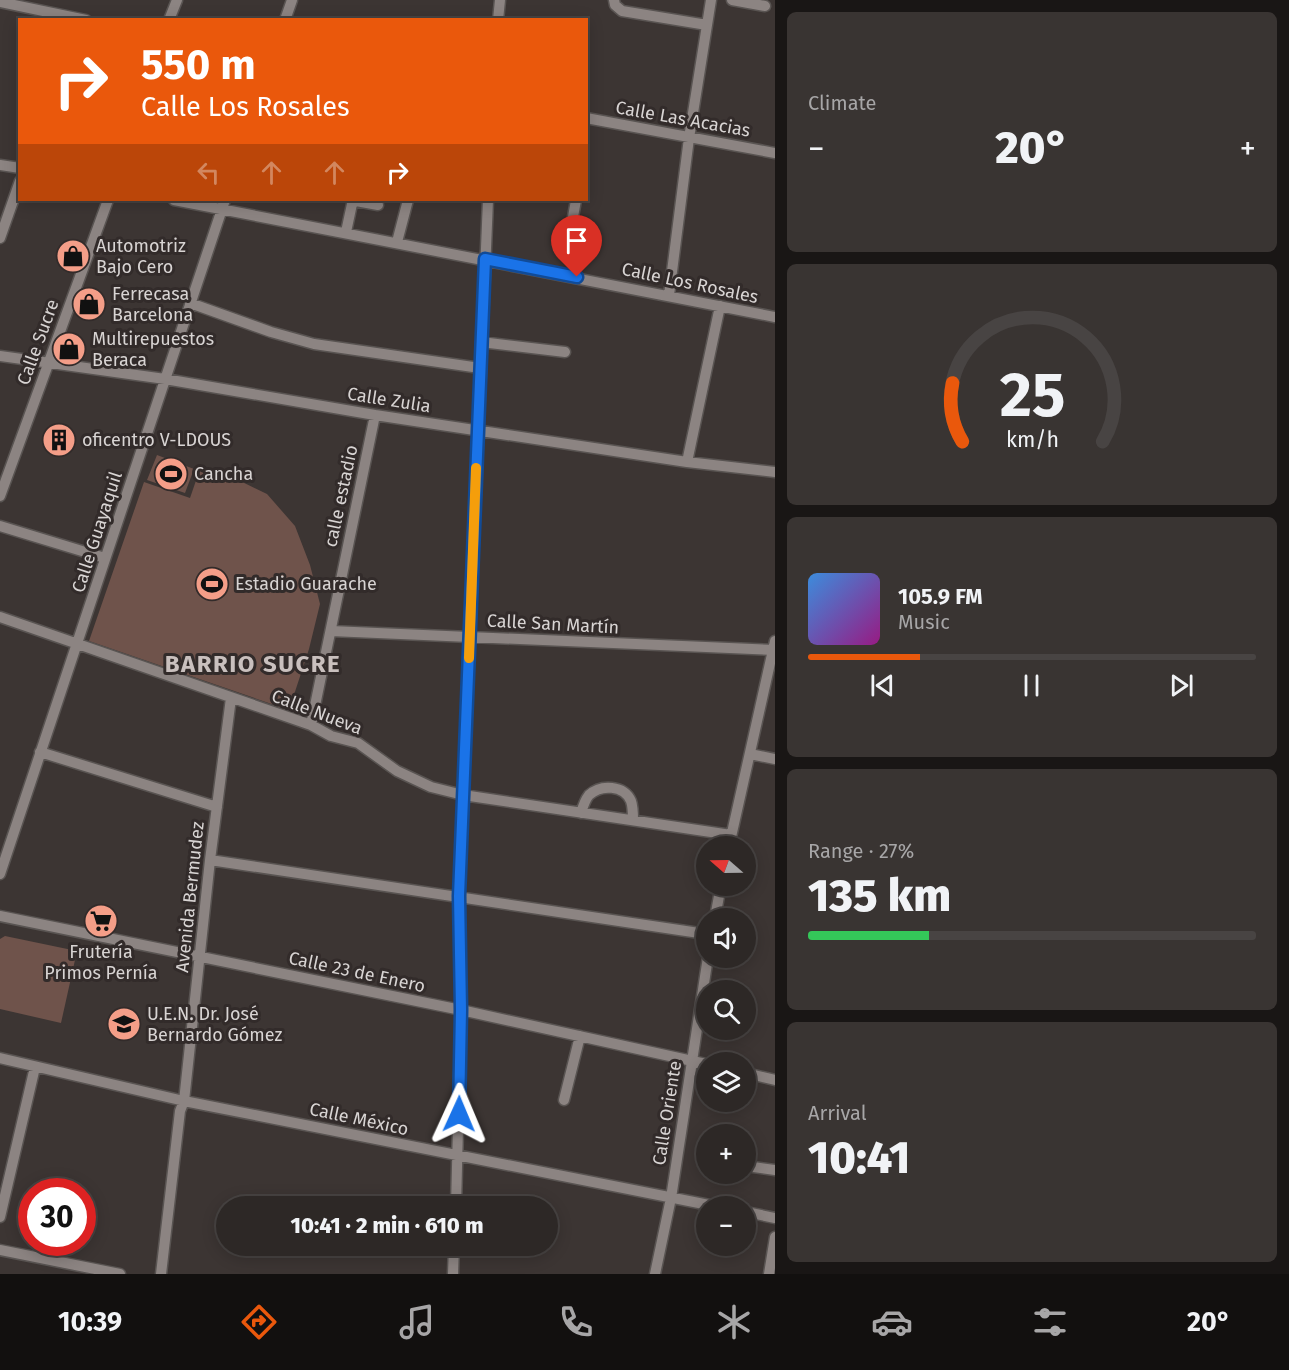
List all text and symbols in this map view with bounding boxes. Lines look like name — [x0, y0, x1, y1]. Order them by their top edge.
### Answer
text: 550 m — [141, 40, 256, 90]
icon: right — [42, 42, 120, 120]
text: Calle Los Rosales — [141, 91, 350, 123]
text: Climate — [808, 91, 876, 115]
street label: Calle Las Acacias — [614, 96, 752, 142]
text: 20° — [995, 121, 1069, 175]
text: − — [808, 129, 825, 169]
text: + — [1240, 129, 1256, 169]
icon: left — [192, 156, 225, 189]
icon: ahead — [255, 156, 288, 189]
icon: ahead — [318, 156, 351, 189]
icon: right — [381, 156, 414, 189]
pin — [551, 215, 602, 277]
icon: arrive — [560, 224, 593, 257]
place label: Automotriz Bajo Cero — [96, 235, 186, 278]
shop icon: Automotriz Bajo Cero — [55, 238, 91, 274]
street label: Calle Los Rosales — [620, 258, 760, 308]
place label: Ferrecasa Barcelona — [112, 283, 193, 326]
shop icon: Ferrecasa Barcelona — [71, 286, 107, 322]
street label: Calle Sucre — [12, 296, 64, 388]
place label: Multirepuestos Beraca — [92, 328, 214, 371]
shop icon: Multirepuestos Beraca — [51, 331, 87, 367]
text: 25 — [999, 358, 1065, 433]
street label: Calle Zulia — [346, 383, 432, 417]
building icon: oficentro V-LDOUS — [41, 422, 77, 458]
text: km/h — [1005, 427, 1059, 453]
place label: oficentro V-LDOUS — [82, 429, 231, 451]
street label: calle estadio — [319, 443, 363, 549]
sports icon: Cancha — [153, 456, 189, 492]
place label: Cancha — [194, 463, 253, 485]
street label: Calle Guayaquil — [67, 469, 127, 595]
sports icon: Estadio Guarache — [194, 566, 230, 602]
place label: Estadio Guarache — [235, 573, 377, 595]
text: 105.9 FM — [898, 583, 983, 610]
street label: Calle San Martín — [486, 610, 620, 638]
text: Music — [898, 610, 950, 634]
district label: BARRIO SUCRE — [165, 650, 341, 678]
icon: previous — [866, 669, 899, 702]
icon: pause — [1015, 669, 1048, 702]
icon: next — [1165, 669, 1198, 702]
street label: Calle Nueva — [269, 685, 365, 739]
street label: Avenida Bermudez — [171, 820, 209, 974]
north arrow — [696, 836, 756, 896]
map controls — [696, 836, 756, 1256]
text: Range · 27% — [808, 839, 914, 863]
text: 135 km — [808, 869, 951, 923]
supermarket icon: Frutería Primos Pernía — [83, 903, 119, 939]
button: sound — [696, 908, 756, 968]
place label: Frutería Primos Pernía — [44, 941, 158, 984]
street label: Calle 23 de Enero — [287, 947, 427, 997]
button: search — [696, 980, 756, 1040]
place label: U.E.N. Dr. José Bernardo Gómez — [147, 1003, 282, 1046]
school or university icon: U.E.N. Dr. José Bernardo Gómez — [106, 1006, 142, 1042]
button: layers — [696, 1052, 756, 1112]
street label: Calle Oriente — [648, 1059, 686, 1167]
position arrow — [427, 1082, 491, 1146]
street label: Calle México — [307, 1098, 411, 1140]
text: Arrival — [808, 1101, 867, 1125]
button: + — [696, 1124, 756, 1184]
text: 10:41 — [808, 1131, 910, 1185]
speed limit sign: 30 — [18, 1178, 96, 1256]
button: − — [696, 1196, 756, 1256]
text: 10:41 · 2 min · 610 m — [291, 1212, 483, 1239]
icon: directions — [238, 1301, 280, 1343]
icon: music — [396, 1301, 438, 1343]
icon: phone — [555, 1301, 597, 1343]
icon: climate — [713, 1301, 755, 1343]
icon: car — [871, 1301, 913, 1343]
icon: filters — [1029, 1301, 1071, 1343]
text: 10:39 — [58, 1306, 122, 1338]
text: 20° — [1187, 1306, 1231, 1338]

